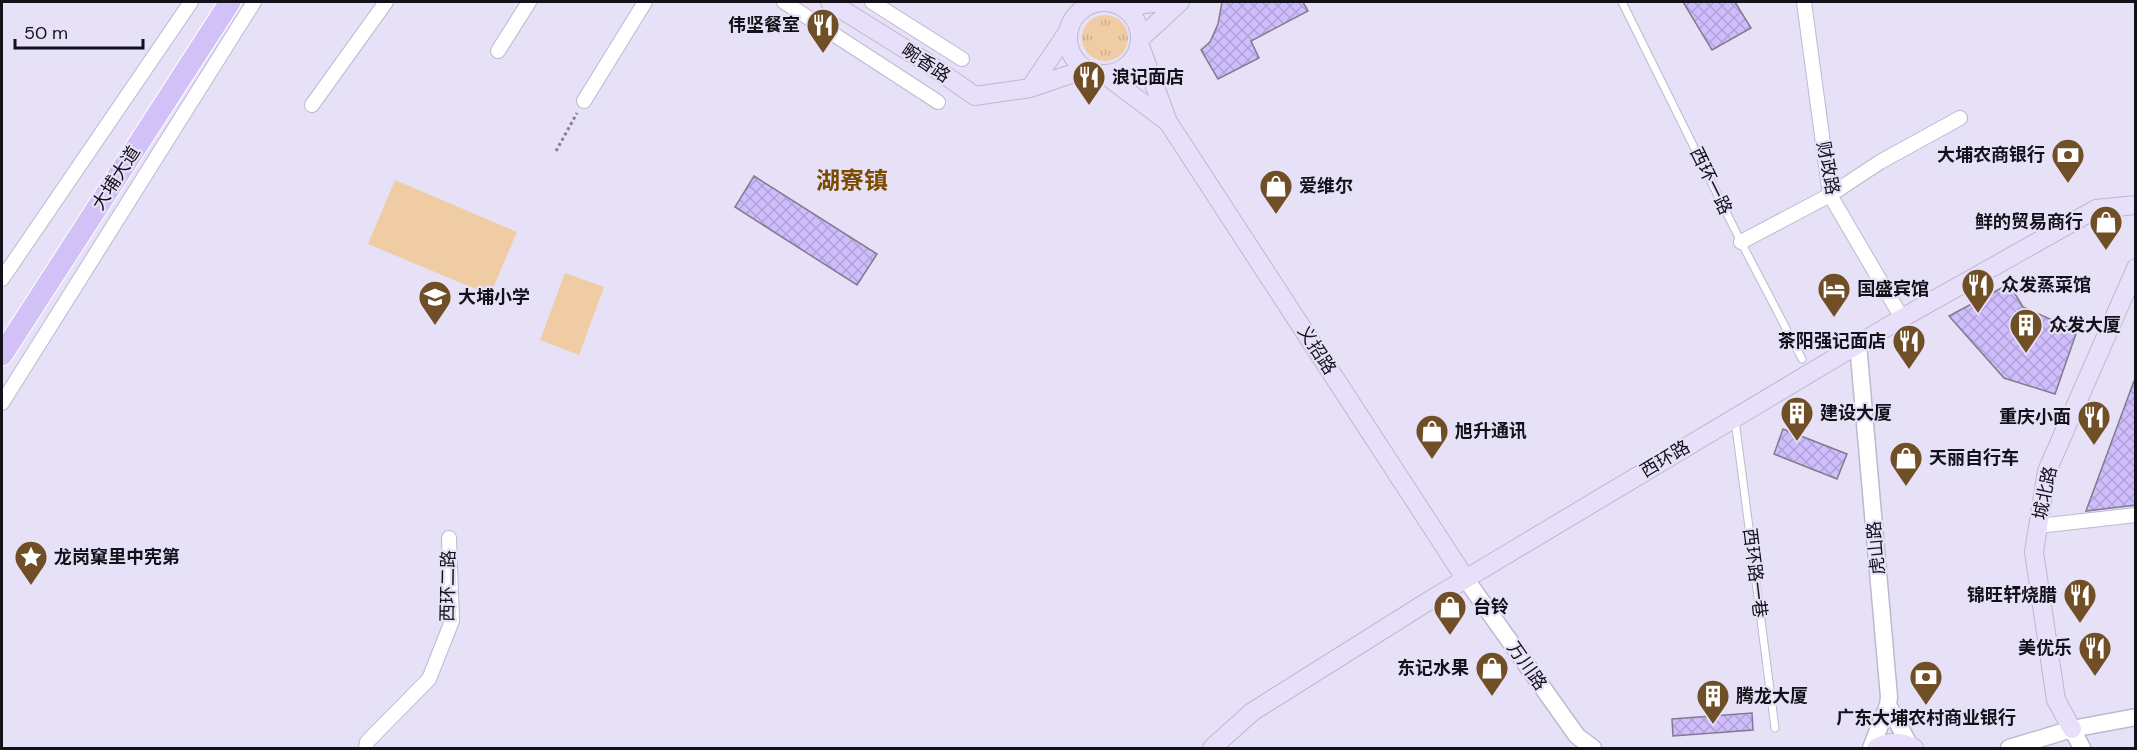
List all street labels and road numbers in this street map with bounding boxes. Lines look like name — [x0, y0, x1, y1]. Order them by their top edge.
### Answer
street label: 畹香路 — [897, 38, 955, 88]
street label: 财政路 — [1811, 139, 1845, 197]
street label: 大埔大道 — [86, 141, 146, 215]
street label: 西环一路 — [1684, 143, 1738, 219]
street label: 义招路 — [1292, 321, 1342, 379]
street label: 西环路 — [1636, 435, 1694, 483]
street label: 城北路 — [2028, 464, 2062, 522]
street label: 虎山路 — [1862, 520, 1890, 576]
street label: 西环路一巷 — [1738, 527, 1772, 619]
street label: 西环二路 — [435, 550, 461, 622]
street label: 万川路 — [1502, 637, 1552, 695]

